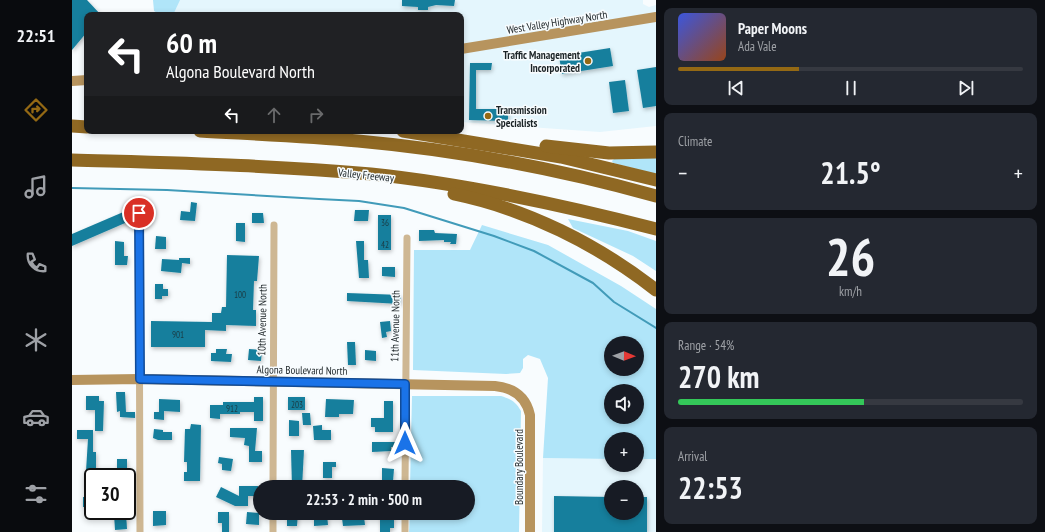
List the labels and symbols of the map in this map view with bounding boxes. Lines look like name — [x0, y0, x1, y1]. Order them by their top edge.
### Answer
street label: West Valley Highway North — [506, 7, 609, 37]
place label: Traffic Management Incorporated — [503, 48, 581, 75]
marker: Traffic Management Incorporated — [583, 56, 593, 66]
place label: Transmission Specialists — [496, 103, 547, 130]
marker: Transmission Specialists — [483, 111, 493, 121]
street label: Valley Freeway — [336, 165, 396, 185]
pin — [122, 196, 156, 230]
house number: 36 — [381, 217, 389, 228]
house number: 42 — [381, 239, 389, 250]
street label: 10th Avenue North — [254, 284, 270, 356]
house number: 100 — [234, 289, 246, 300]
street label: 11th Avenue North — [387, 290, 403, 362]
house number: 901 — [172, 329, 184, 340]
north arrow — [604, 336, 644, 376]
street label: Algona Boulevard North — [256, 362, 348, 378]
house number: 203 — [291, 399, 303, 410]
house number: 912 — [226, 403, 238, 414]
position arrow — [384, 422, 426, 464]
street label: Boundary Boulevard — [512, 429, 526, 505]
speed limit sign: 30 — [84, 468, 136, 520]

